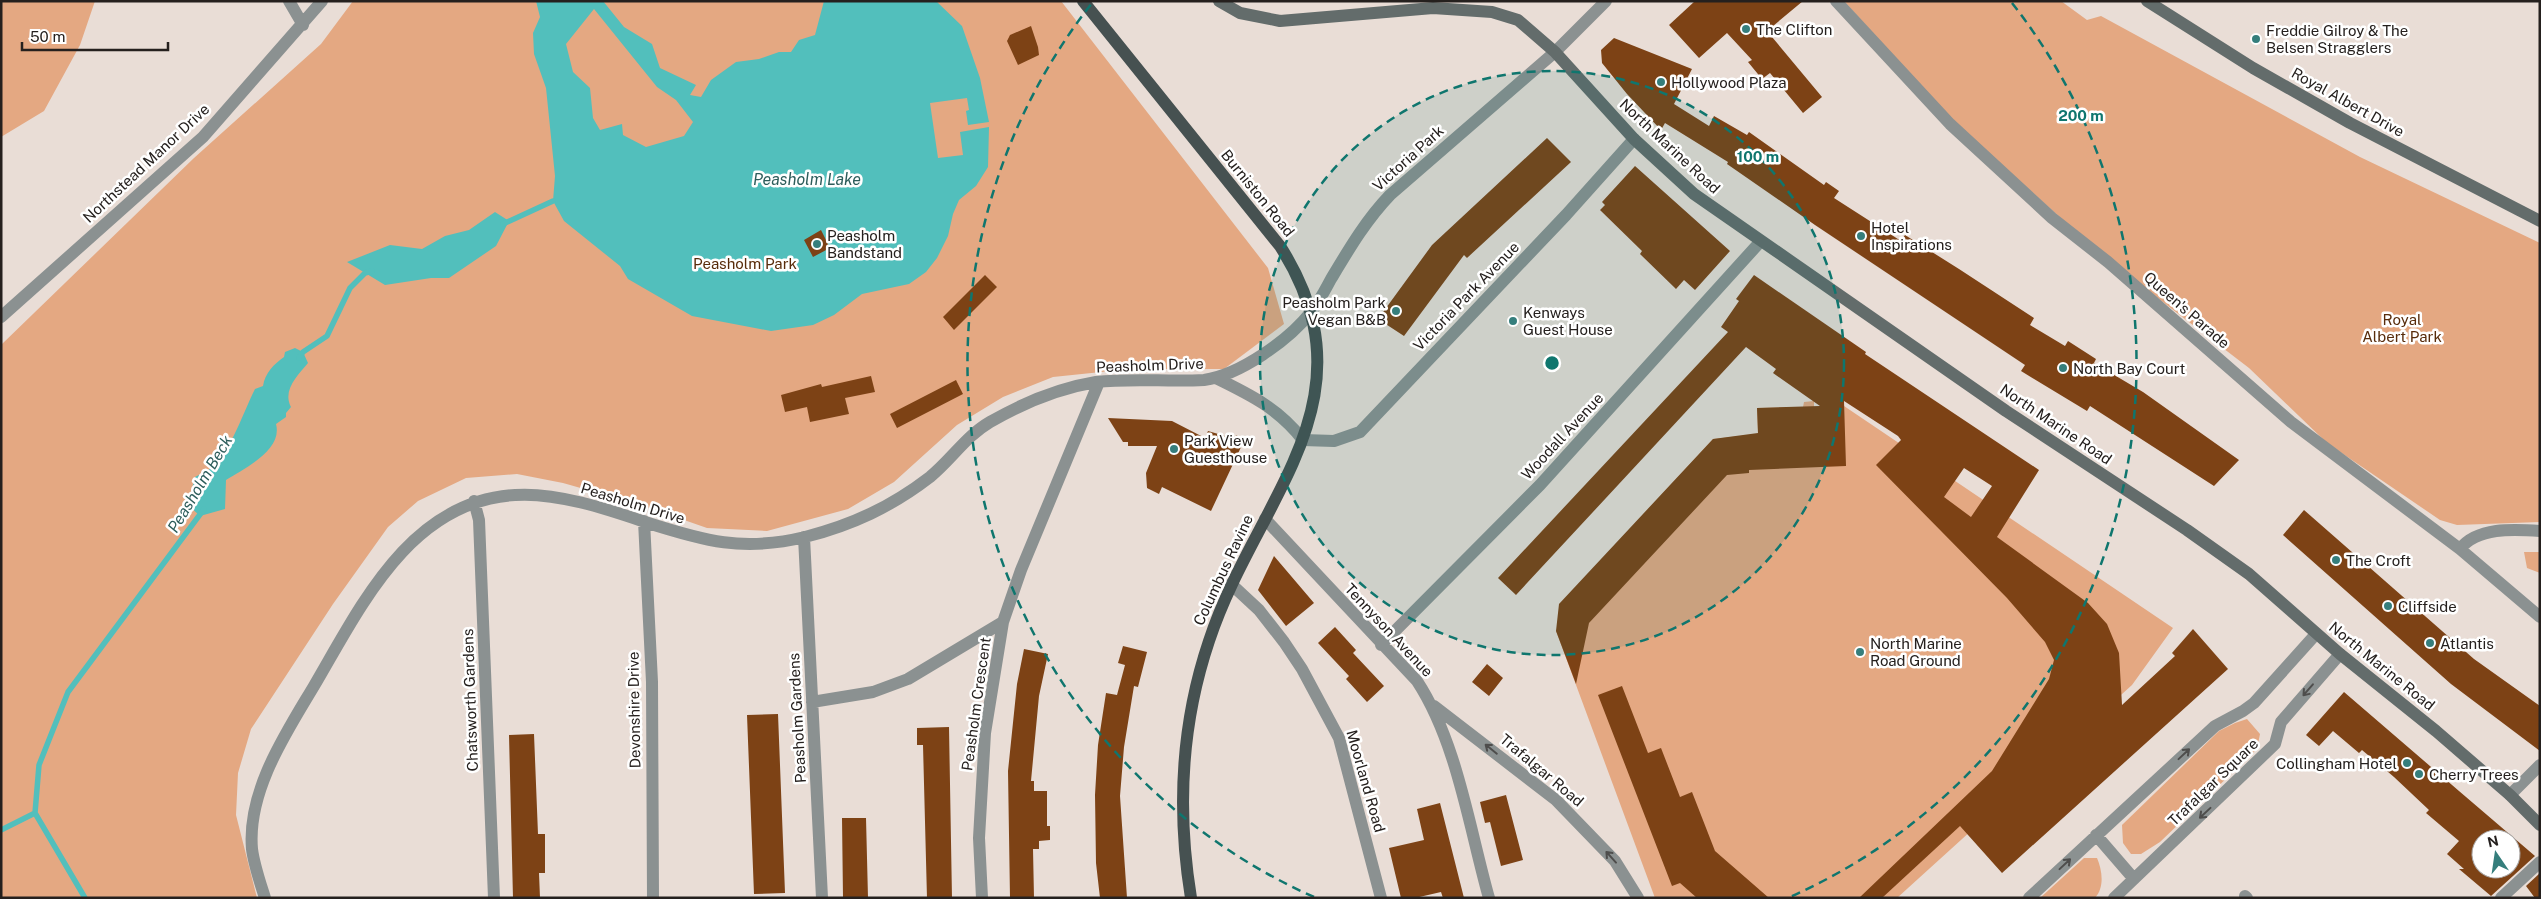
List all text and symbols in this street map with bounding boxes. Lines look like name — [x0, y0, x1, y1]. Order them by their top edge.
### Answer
scale bar — [22, 20, 169, 52]
place label: The Clifton — [1756, 21, 1832, 38]
place label: Freddie Gilroy & The Belsen Stragglers — [2266, 22, 2408, 56]
marker: The Clifton — [1740, 23, 1752, 35]
text: 50 m — [30, 28, 65, 45]
marker: Freddie Gilroy & The Belsen Stragglers — [2250, 33, 2262, 45]
street label: Royal Albert Drive — [2289, 64, 2407, 140]
place label: Hollywood Plaza — [1671, 74, 1787, 91]
marker: Hollywood Plaza — [1655, 76, 1667, 88]
street label: North Marine Road — [1616, 95, 1724, 197]
street label: Northstead Manor Drive — [79, 100, 213, 226]
text: 200 m — [2058, 107, 2104, 124]
street label: Victoria Park — [1369, 122, 1447, 194]
street label: Burniston Road — [1218, 146, 1298, 240]
text: 100 m — [1737, 148, 1779, 165]
water label: Peasholm Lake — [753, 170, 861, 189]
place label: Hotel Inspirations — [1871, 219, 1952, 253]
place label: Peasholm Bandstand — [827, 227, 902, 261]
marker: Hotel Inspirations — [1855, 230, 1867, 242]
marker: Peasholm Bandstand — [811, 238, 823, 250]
street label: Victoria Park Avenue — [1410, 238, 1522, 354]
park label: Peasholm Park — [693, 255, 797, 272]
street label: Queen's Parade — [2141, 268, 2233, 352]
place label: Peasholm Park Vegan B&B — [1282, 294, 1386, 328]
place label: Kenways Guest House — [1523, 304, 1613, 338]
marker: Peasholm Park Vegan B&B — [1390, 305, 1402, 317]
park label: Royal Albert Park — [2362, 311, 2442, 345]
marker: Kenways Guest House — [1507, 315, 1519, 327]
centre of rings — [1543, 354, 1561, 372]
street label: Peasholm Drive — [1096, 355, 1204, 375]
place label: North Bay Court — [2073, 360, 2185, 377]
marker: North Bay Court — [2057, 362, 2069, 374]
street label: North Marine Road — [1997, 380, 2115, 468]
street label: Woodall Avenue — [1518, 389, 1606, 483]
water label: Peasholm Beck — [164, 432, 237, 536]
place label: Park View Guesthouse — [1184, 432, 1267, 466]
marker: Park View Guesthouse — [1168, 443, 1180, 455]
street label: Peasholm Drive — [579, 479, 687, 527]
street label: Columbus Ravine — [1190, 512, 1256, 628]
place label: The Croft — [2346, 552, 2411, 569]
marker: The Croft — [2330, 554, 2342, 566]
street label: Tennyson Avenue — [1341, 580, 1437, 680]
place label: Cliffside — [2398, 598, 2457, 615]
marker: Cliffside — [2382, 600, 2394, 612]
street label: North Marine Road — [2326, 618, 2438, 714]
street label: Chatsworth Gardens — [459, 628, 481, 772]
place label: North Marine Road Ground — [1870, 635, 1962, 669]
place label: Atlantis — [2440, 635, 2494, 652]
street label: Peasholm Crescent — [958, 636, 994, 772]
marker: Atlantis — [2424, 637, 2436, 649]
marker: North Marine Road Ground — [1854, 646, 1866, 658]
street label: Devonshire Drive — [624, 651, 644, 769]
street label: Peasholm Gardens — [785, 652, 809, 784]
one-way arrow — [2302, 684, 2313, 697]
street label: Moorland Road — [1343, 728, 1389, 834]
street label: Trafalgar Road — [1497, 730, 1587, 810]
street label: Trafalgar Square — [2165, 735, 2261, 829]
one-way arrow — [1485, 743, 1498, 754]
one-way arrow — [2178, 748, 2191, 760]
place label: Collingham Hotel — [2276, 755, 2397, 772]
marker: Collingham Hotel — [2401, 757, 2413, 769]
place label: Cherry Trees — [2429, 766, 2519, 783]
marker: Cherry Trees — [2413, 768, 2425, 780]
one-way arrow — [2199, 807, 2212, 819]
north arrow — [2471, 829, 2521, 879]
text: N — [2486, 832, 2500, 850]
one-way arrow — [1605, 851, 1617, 864]
one-way arrow — [2059, 858, 2071, 870]

